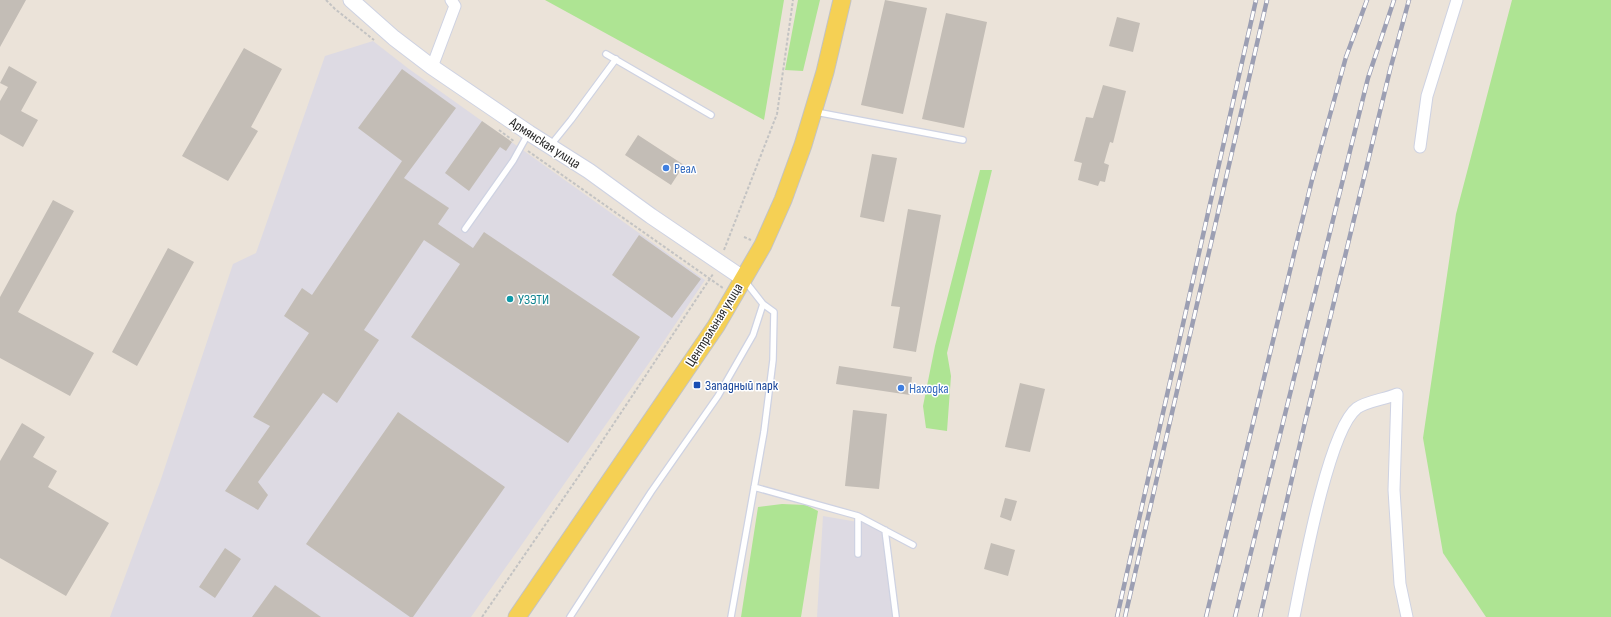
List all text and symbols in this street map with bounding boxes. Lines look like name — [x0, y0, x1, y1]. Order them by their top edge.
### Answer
street label: Армянская улица — [505, 113, 584, 172]
place label: Реал — [674, 160, 696, 177]
marker: Реал — [661, 163, 671, 173]
street label: Центральная улица — [682, 280, 746, 370]
place label: УЗЭТИ — [518, 291, 549, 308]
marker: УЗЭТИ — [505, 294, 515, 304]
place label: Западный парк — [705, 377, 779, 394]
marker: Западный парк — [692, 380, 702, 390]
place label: Находка — [909, 380, 949, 397]
marker: Находка — [896, 383, 906, 393]

